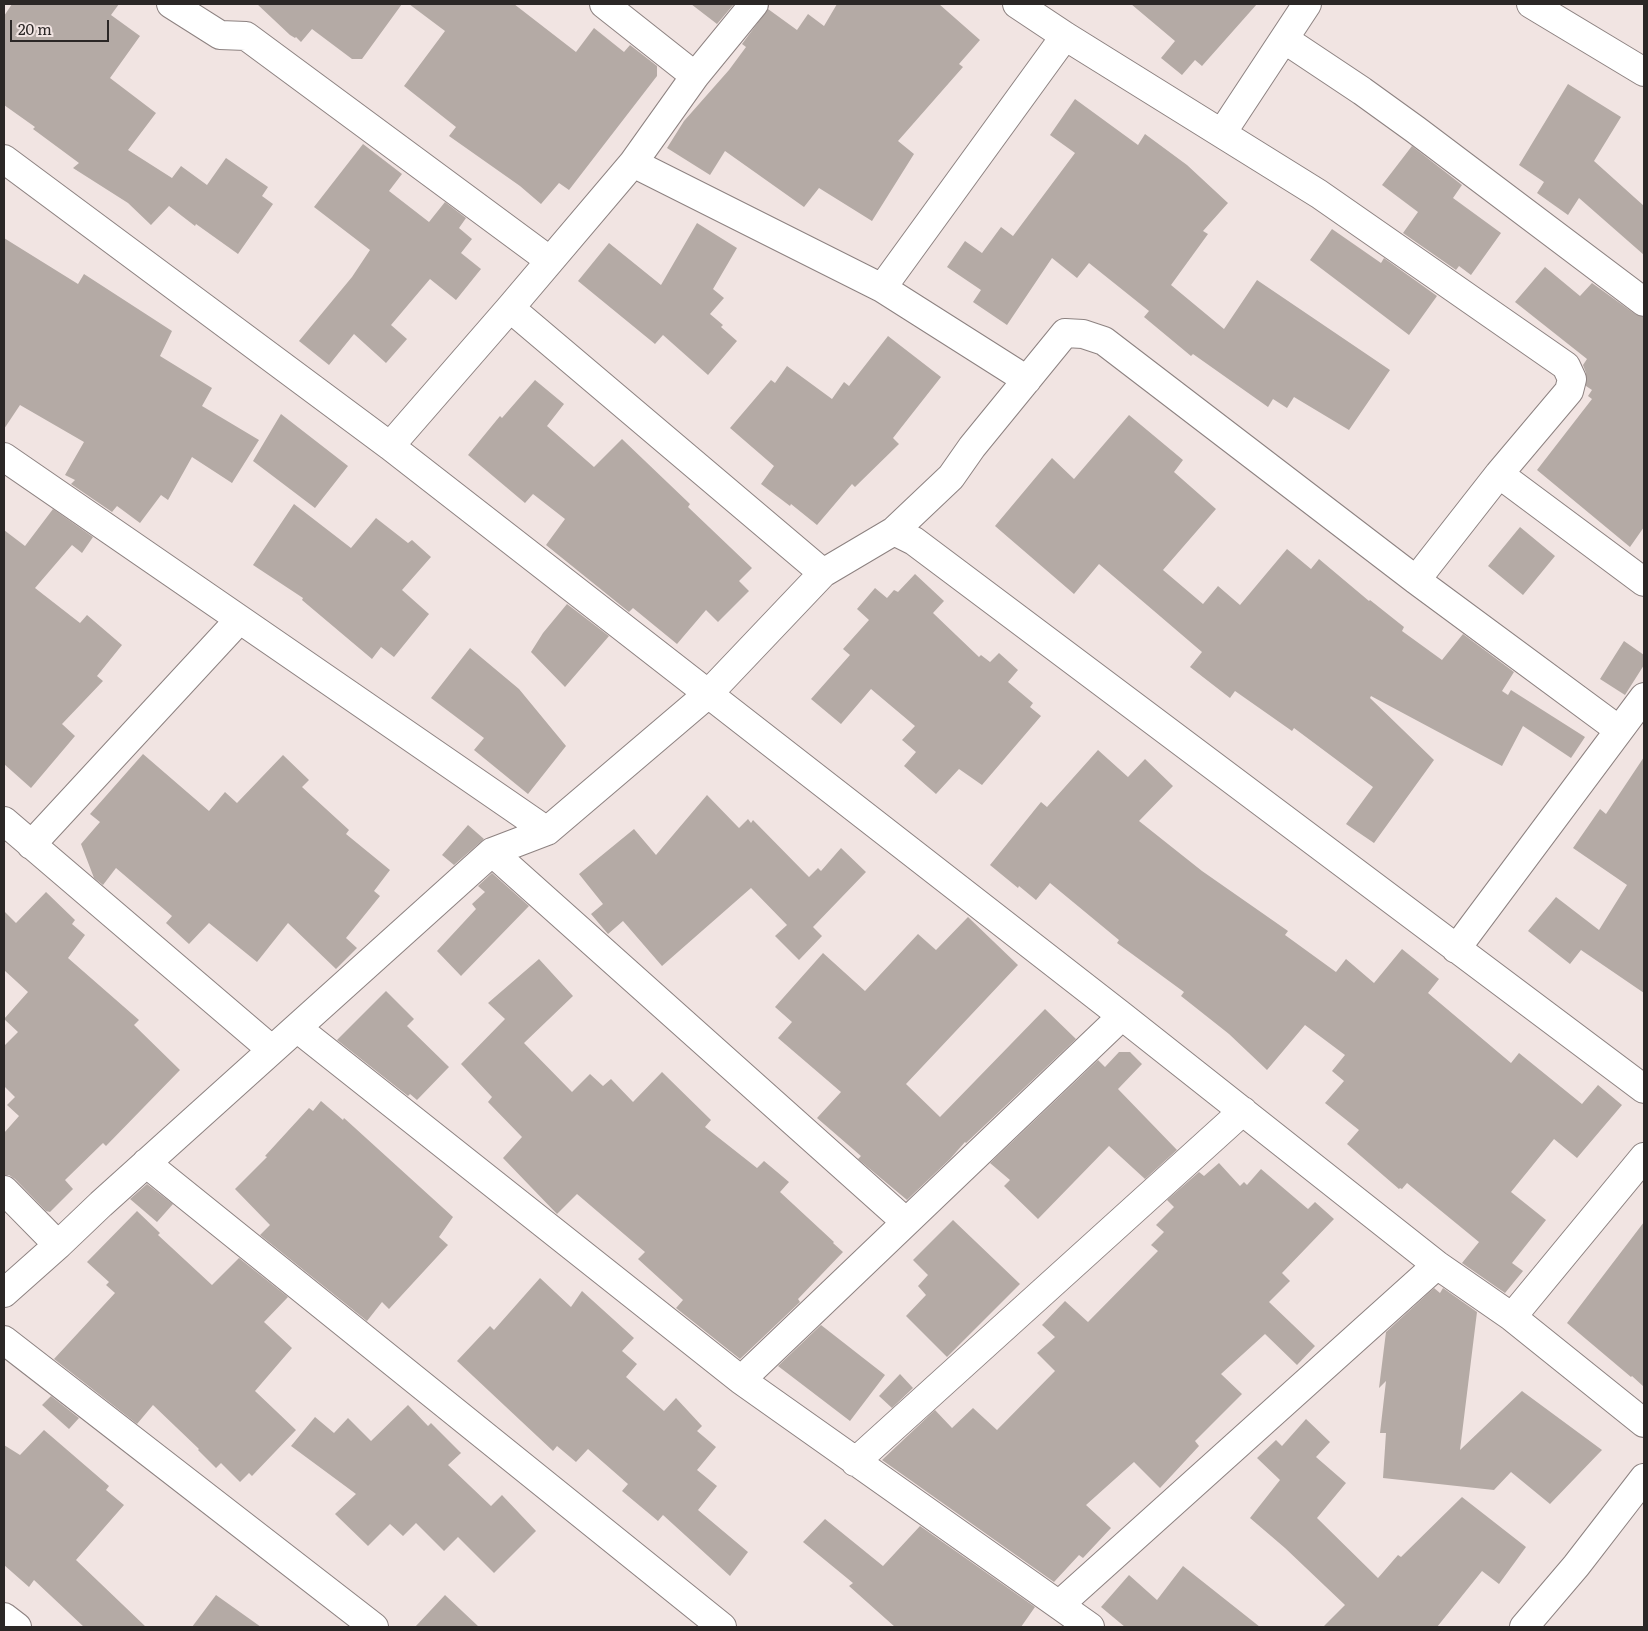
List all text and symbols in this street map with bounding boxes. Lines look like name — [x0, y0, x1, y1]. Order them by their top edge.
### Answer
scale bar — [12, 10, 111, 42]
text: 20 m — [18, 17, 52, 40]

